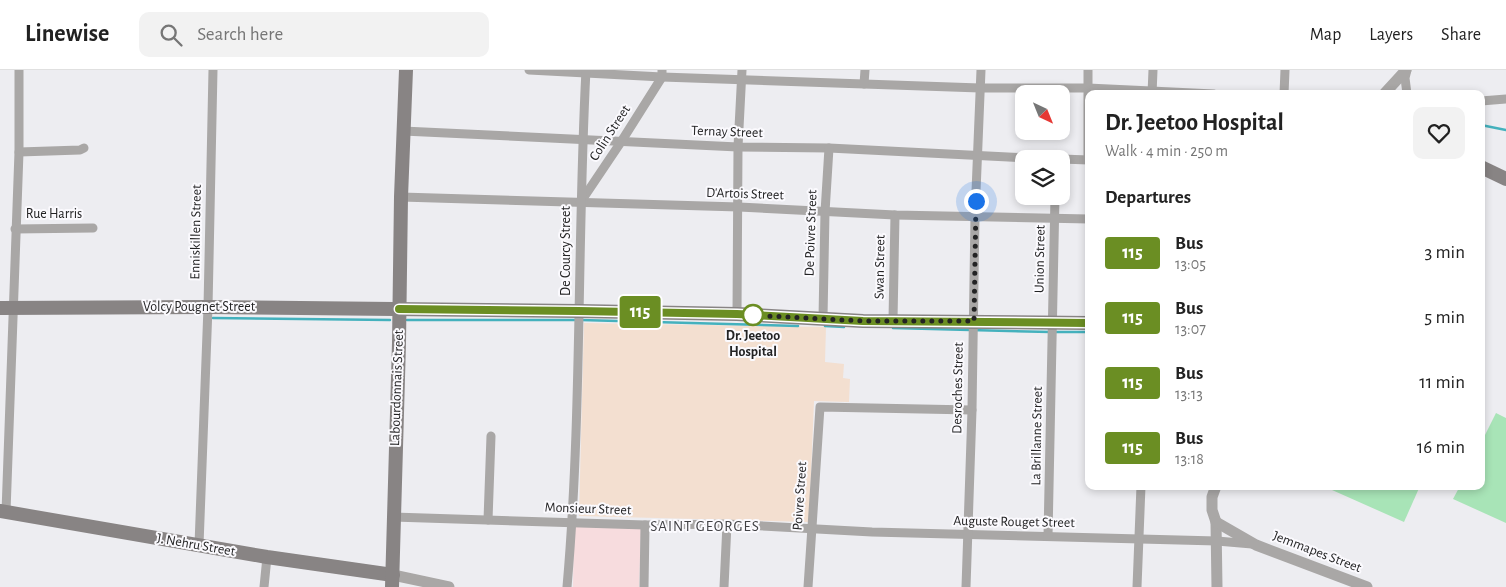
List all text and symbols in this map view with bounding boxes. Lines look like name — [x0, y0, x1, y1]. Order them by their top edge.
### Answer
search box — [139, 12, 489, 57]
icon: search — [157, 21, 185, 49]
text: Linewise — [25, 22, 109, 46]
text: Search here — [197, 25, 283, 44]
text: Map — [1310, 26, 1341, 44]
text: Layers — [1369, 26, 1413, 44]
text: Share — [1441, 26, 1481, 44]
north arrow — [1015, 85, 1070, 140]
map controls — [1015, 85, 1070, 205]
street label: Colin Street — [587, 102, 633, 163]
button: heart — [1413, 107, 1465, 159]
text: Dr. Jeetoo Hospital — [1105, 111, 1284, 135]
street label: Ternay Street — [691, 124, 764, 140]
text: Walk · 4 min · 250 m — [1105, 143, 1228, 159]
button: layers — [1015, 150, 1070, 205]
street label: Enniskillen Street — [188, 184, 204, 280]
street label: D'Artois Street — [706, 186, 785, 202]
text: Departures — [1105, 188, 1191, 207]
street label: De Poivre Street — [802, 189, 820, 277]
your location — [964, 189, 989, 214]
street label: De Courcy Street — [559, 206, 573, 296]
street label: Rue Harris — [26, 207, 82, 221]
street label: Union Street — [1032, 224, 1048, 293]
street label: Swan Street — [872, 234, 888, 299]
text: Bus — [1175, 234, 1203, 253]
text: 3 min — [1424, 243, 1465, 262]
text: 115 — [1122, 244, 1143, 262]
text: 13:05 — [1175, 256, 1206, 272]
line badge: 115 — [611, 296, 669, 328]
text: Bus — [1175, 299, 1203, 318]
street label: Volcy Pougnet Street — [143, 300, 256, 314]
text: 115 — [630, 303, 650, 321]
marker: Dr. Jeetoo Hospital — [742, 304, 764, 326]
text: 5 min — [1424, 308, 1465, 327]
text: 115 — [1122, 309, 1143, 327]
text: 13:07 — [1175, 321, 1206, 337]
street label: Labourdonnais Street — [388, 329, 406, 446]
place label: Dr. Jeetoo Hospital — [726, 329, 780, 359]
street label: Desroches Street — [950, 342, 966, 434]
text: Bus — [1175, 364, 1203, 383]
text: 11 min — [1419, 373, 1465, 392]
text: 115 — [1122, 374, 1143, 392]
street label: La Brillanne Street — [1029, 386, 1045, 486]
text: 13:13 — [1175, 386, 1203, 402]
text: Bus — [1175, 429, 1203, 448]
text: 16 min — [1417, 438, 1465, 457]
text: 115 — [1122, 439, 1143, 457]
text: 13:18 — [1175, 451, 1204, 467]
street label: Poivre Street — [791, 461, 809, 531]
street label: Monsieur Street — [545, 500, 632, 518]
street label: Auguste Rouget Street — [953, 514, 1075, 530]
district label: SAINT GEORGES — [650, 519, 760, 534]
street label: Jemmapes Street — [1271, 529, 1364, 575]
street label: J. Nehru Street — [156, 531, 237, 559]

